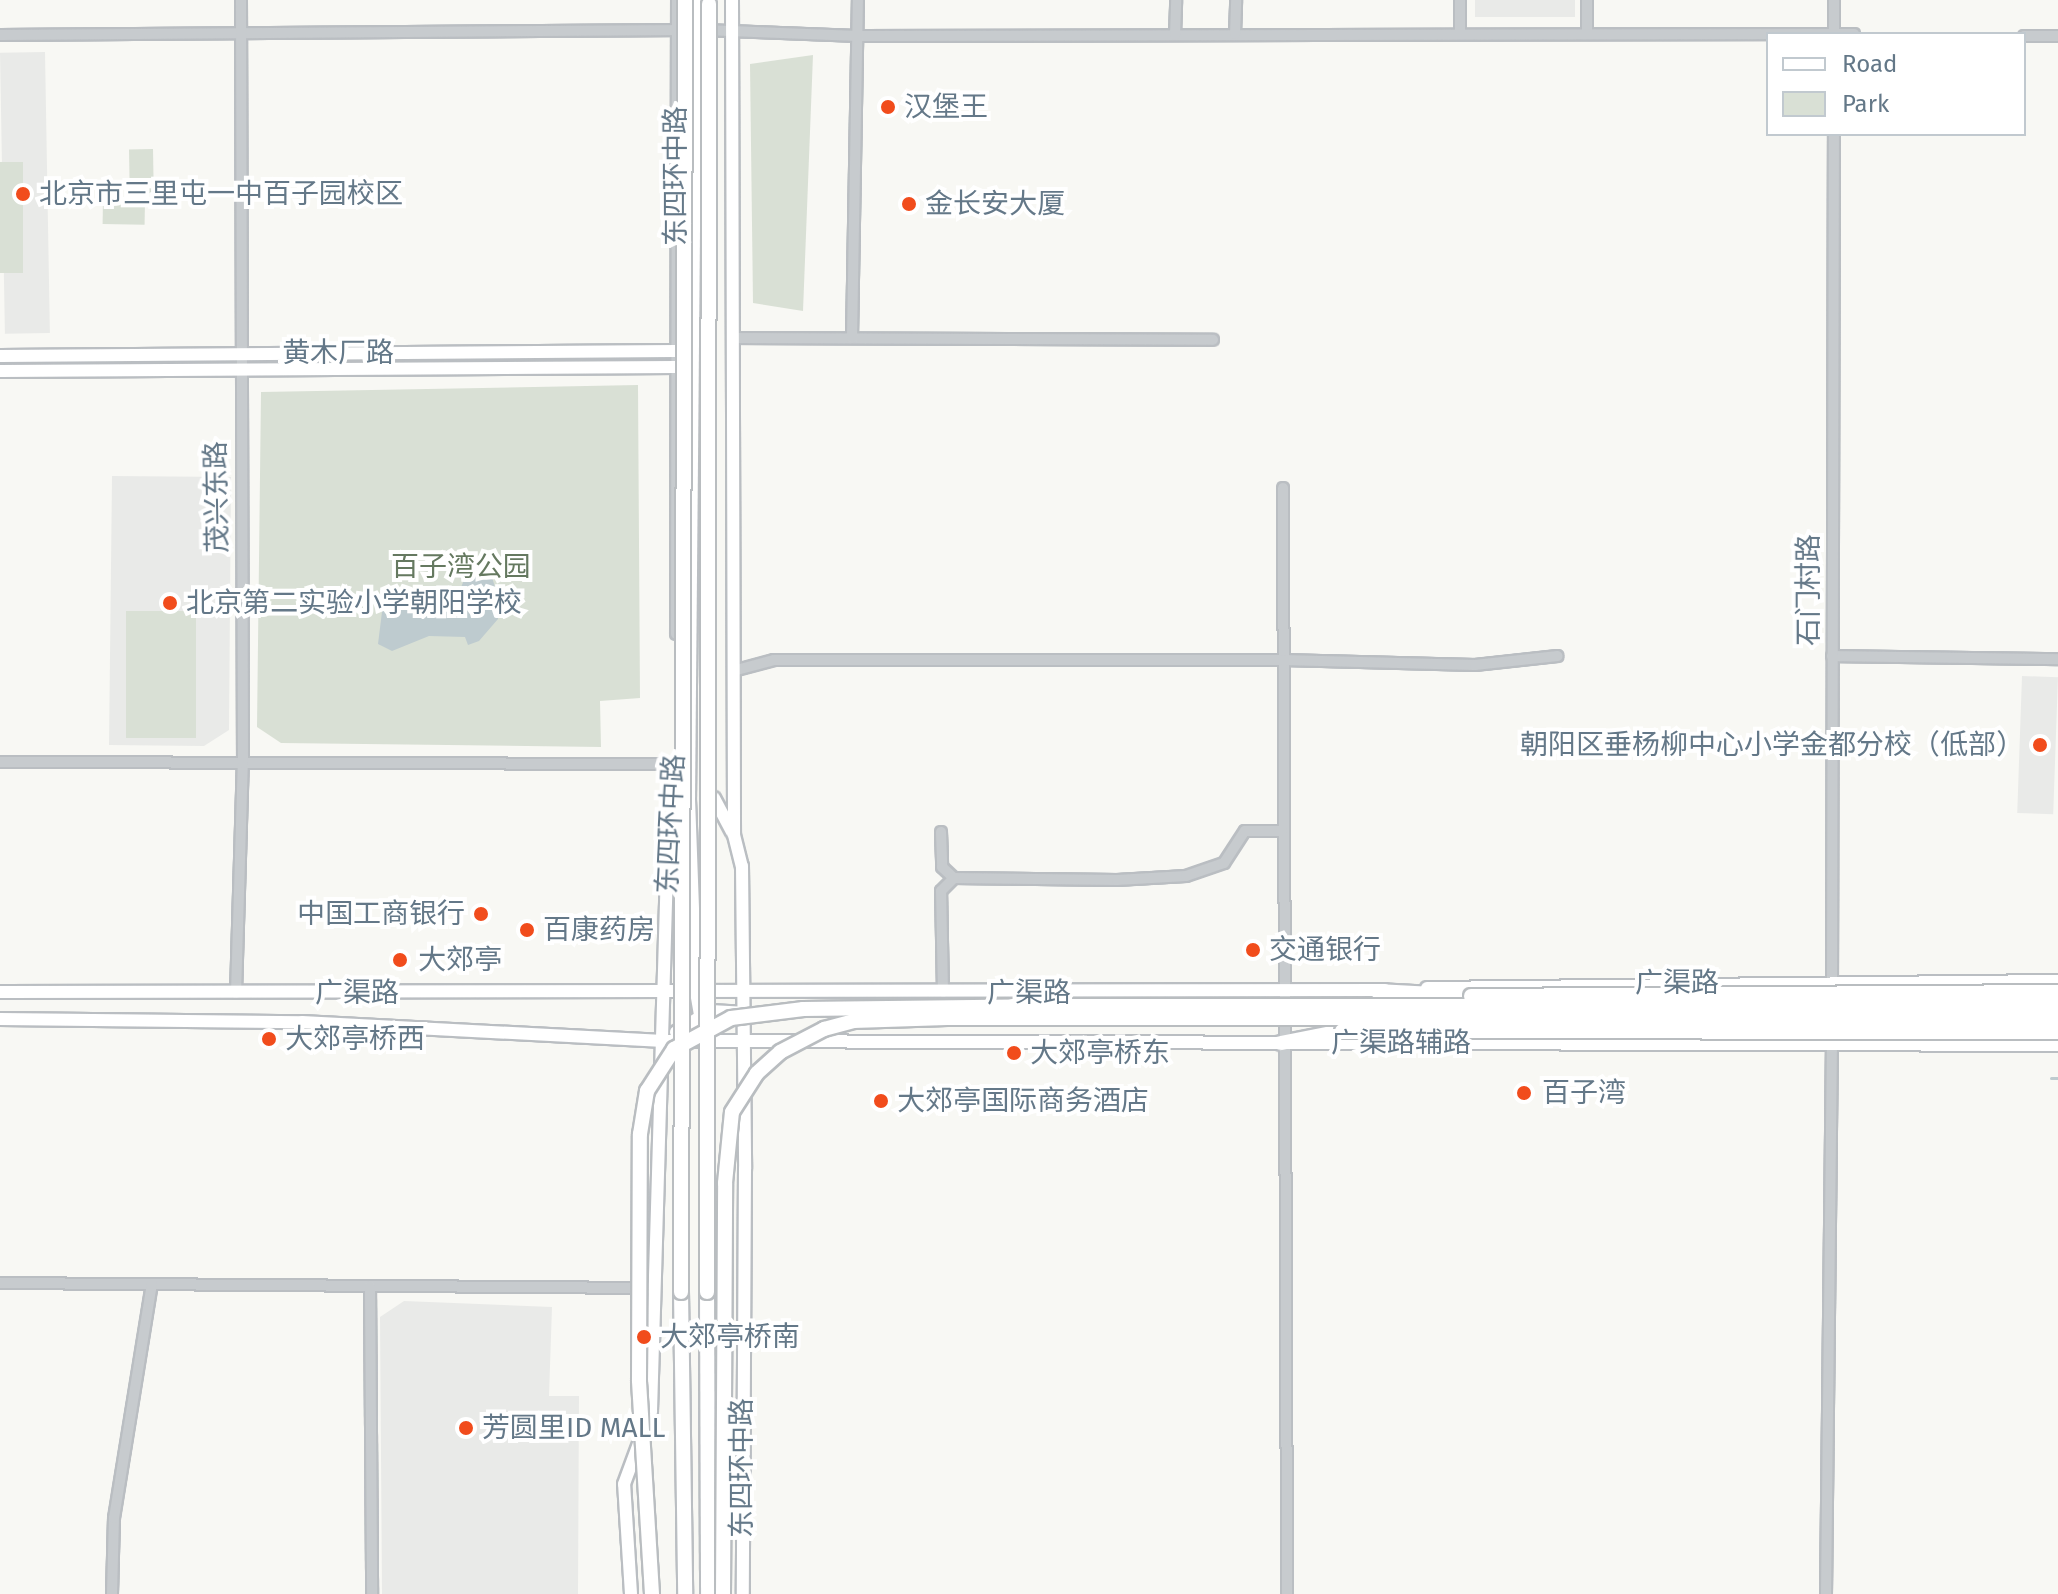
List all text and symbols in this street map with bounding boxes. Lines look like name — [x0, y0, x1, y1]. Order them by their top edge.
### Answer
legend — [1766, 32, 2026, 136]
text: Road — [1842, 50, 1897, 78]
place label: 汉堡王 — [904, 90, 988, 124]
text: Park — [1842, 90, 1889, 118]
marker: 汉堡王 — [879, 98, 897, 116]
street label: 东四环中路 — [659, 106, 693, 246]
place label: 北京市三里屯一中百子园校区 — [39, 177, 403, 211]
marker: 北京市三里屯一中百子园校区 — [14, 185, 32, 203]
place label: 金长安大厦 — [925, 187, 1065, 221]
marker: 金长安大厦 — [900, 195, 918, 213]
street label: 黄木厂路 — [282, 336, 394, 370]
street label: 茂兴东路 — [199, 441, 235, 553]
street label: 石门村路 — [1792, 534, 1826, 646]
park label: 百子湾公园 — [391, 550, 531, 584]
place label: 北京第二实验小学朝阳学校 — [186, 586, 522, 620]
marker: 北京第二实验小学朝阳学校 — [161, 594, 179, 612]
place label: 朝阳区垂杨柳中心小学金都分校（低部） — [1520, 728, 2024, 762]
marker: 朝阳区垂杨柳中心小学金都分校（低部） — [2031, 736, 2049, 754]
street label: 东四环中路 — [651, 753, 691, 895]
place label: 中国工商银行 — [297, 897, 465, 931]
marker: 中国工商银行 — [472, 905, 490, 923]
place label: 百康药房 — [543, 913, 655, 947]
marker: 百康药房 — [518, 921, 536, 939]
place label: 交通银行 — [1269, 933, 1381, 967]
marker: 交通银行 — [1244, 941, 1262, 959]
place label: 大郊亭 — [418, 943, 502, 977]
marker: 大郊亭 — [389, 949, 411, 971]
street label: 广渠路 — [1635, 966, 1719, 1000]
street label: 广渠路 — [315, 976, 399, 1010]
street label: 广渠路 — [987, 976, 1071, 1010]
place label: 大郊亭桥西 — [285, 1022, 425, 1056]
street label: 广渠路辅路 — [1331, 1026, 1471, 1060]
marker: 大郊亭桥西 — [260, 1030, 278, 1048]
place label: 大郊亭桥东 — [1030, 1036, 1170, 1070]
marker: 大郊亭桥东 — [1005, 1044, 1023, 1062]
place label: 百子湾 — [1542, 1076, 1626, 1110]
marker: 百子湾 — [1513, 1082, 1535, 1104]
place label: 大郊亭国际商务酒店 — [897, 1084, 1149, 1118]
marker: 大郊亭国际商务酒店 — [872, 1092, 890, 1110]
place label: 大郊亭桥南 — [660, 1320, 800, 1354]
marker: 大郊亭桥南 — [635, 1328, 653, 1346]
street label: 东四环中路 — [725, 1398, 759, 1538]
place label: 芳圆里ID MALL — [482, 1411, 665, 1445]
marker: 芳圆里ID MALL — [457, 1419, 475, 1437]

